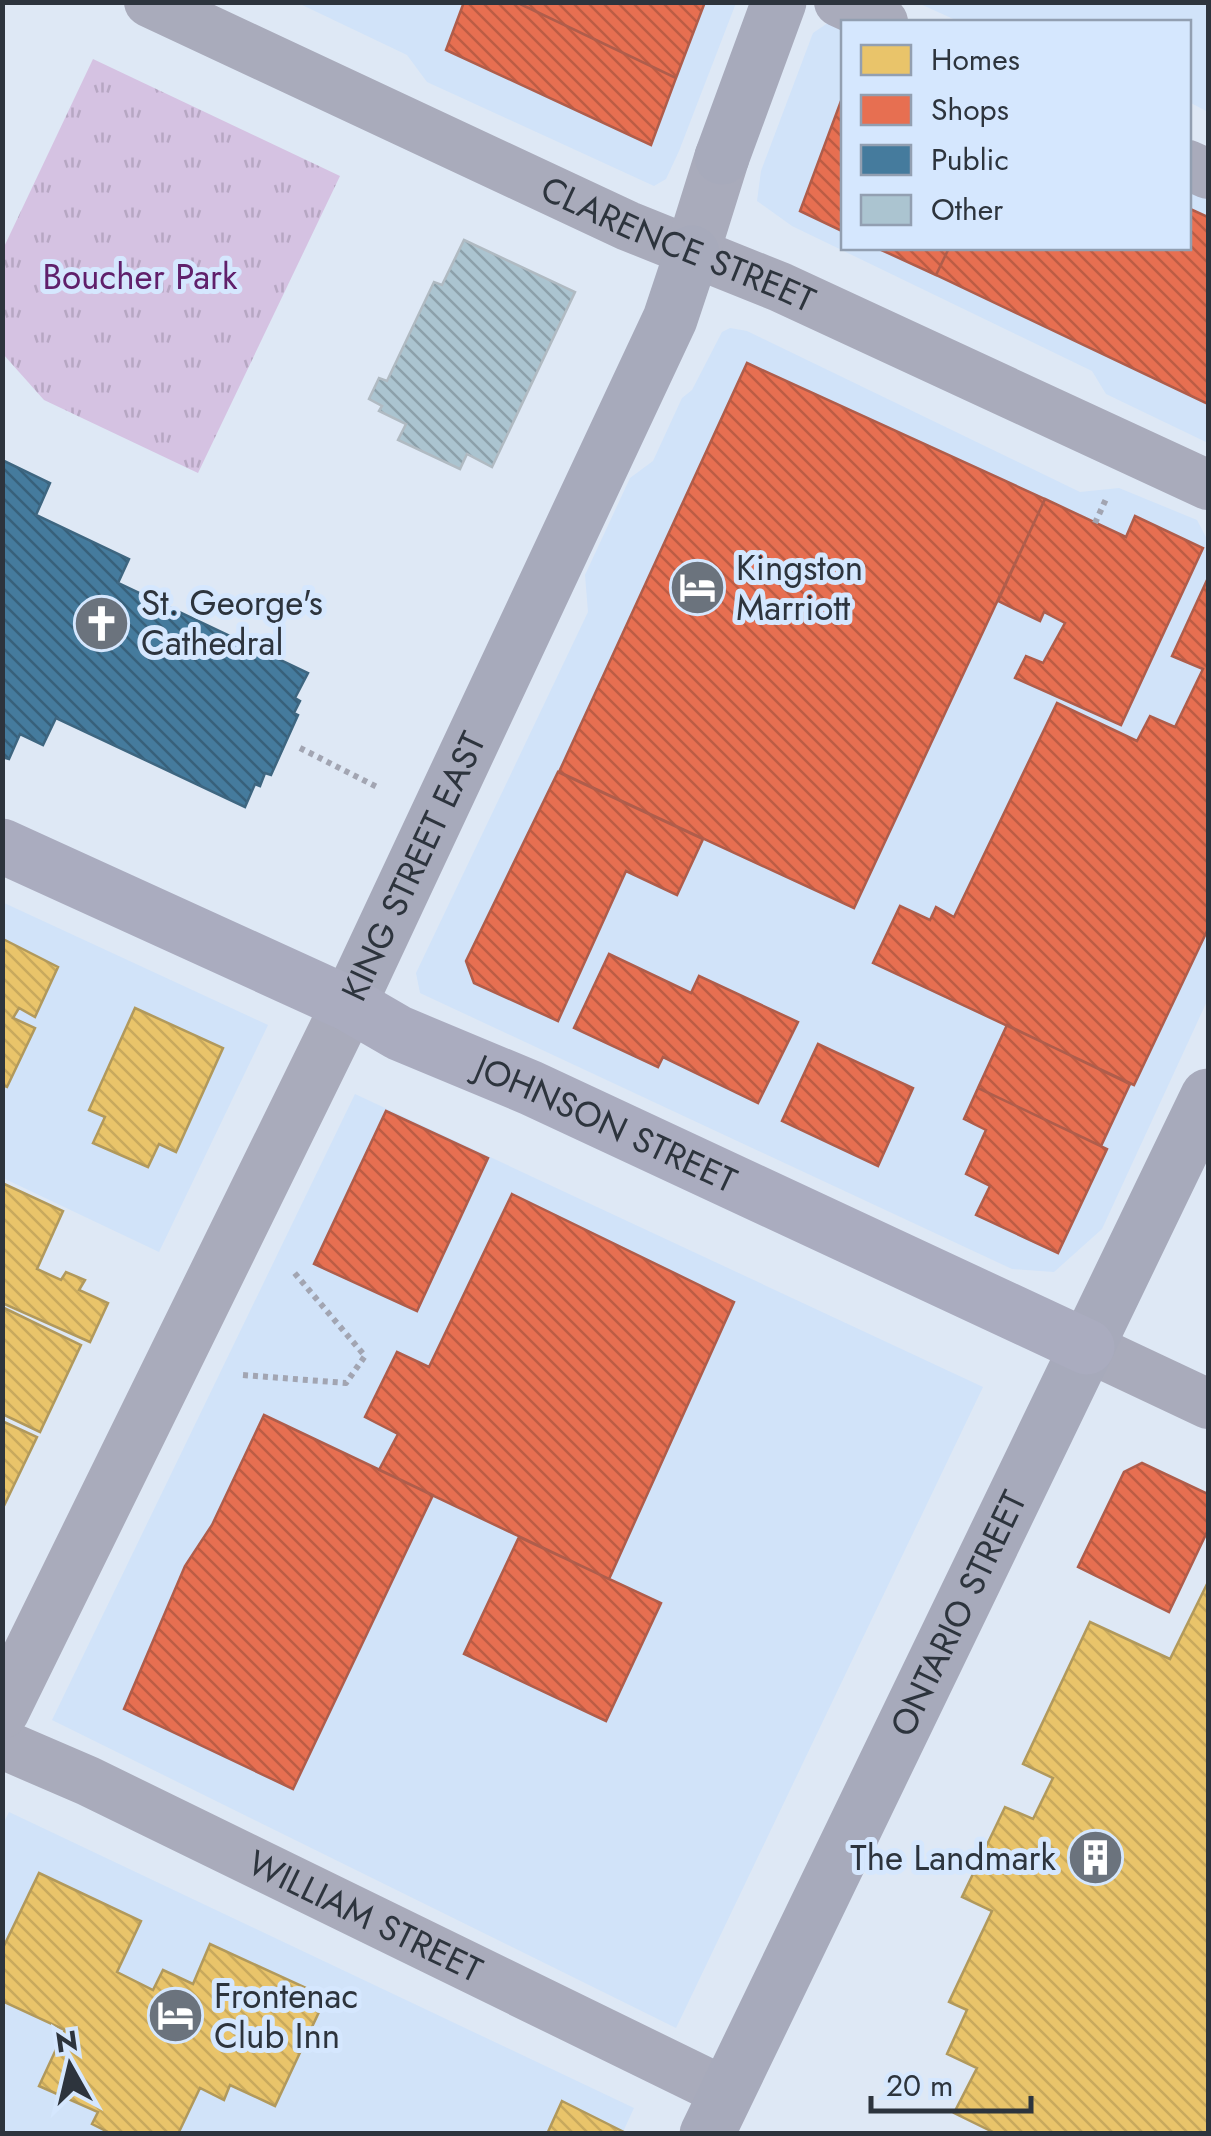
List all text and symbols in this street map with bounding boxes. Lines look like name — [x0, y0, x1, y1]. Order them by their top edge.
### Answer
legend — [841, 20, 1191, 250]
text: Homes — [931, 38, 1020, 81]
text: Shops — [931, 88, 1009, 131]
text: Public — [931, 138, 1009, 181]
street label: CLARENCE STREET — [533, 164, 823, 325]
text: Other — [931, 188, 1004, 231]
park label: Boucher Park — [42, 252, 238, 302]
place label: Kingston Marriott — [736, 543, 863, 633]
hotel icon: Kingston Marriott — [667, 558, 727, 618]
place label: St. George's Cathedral — [141, 578, 323, 668]
church icon: St. George's Cathedral — [72, 593, 132, 653]
street label: KING STREET EAST — [329, 724, 498, 1009]
street label: JOHNSON STREET — [464, 1041, 745, 1205]
street label: ONTARIO STREET — [878, 1482, 1039, 1745]
building icon: The Landmark — [1065, 1828, 1125, 1888]
place label: The Landmark — [850, 1833, 1057, 1883]
street label: WILLIAM STREET — [239, 1838, 491, 1995]
place label: Frontenac Club Inn — [214, 1971, 358, 2061]
hotel icon: Frontenac Club Inn — [145, 1986, 205, 2046]
north arrow — [20, 2016, 120, 2116]
text: N — [53, 2020, 80, 2064]
scale bar — [871, 2051, 1031, 2113]
text: 20 m — [886, 2064, 953, 2107]

